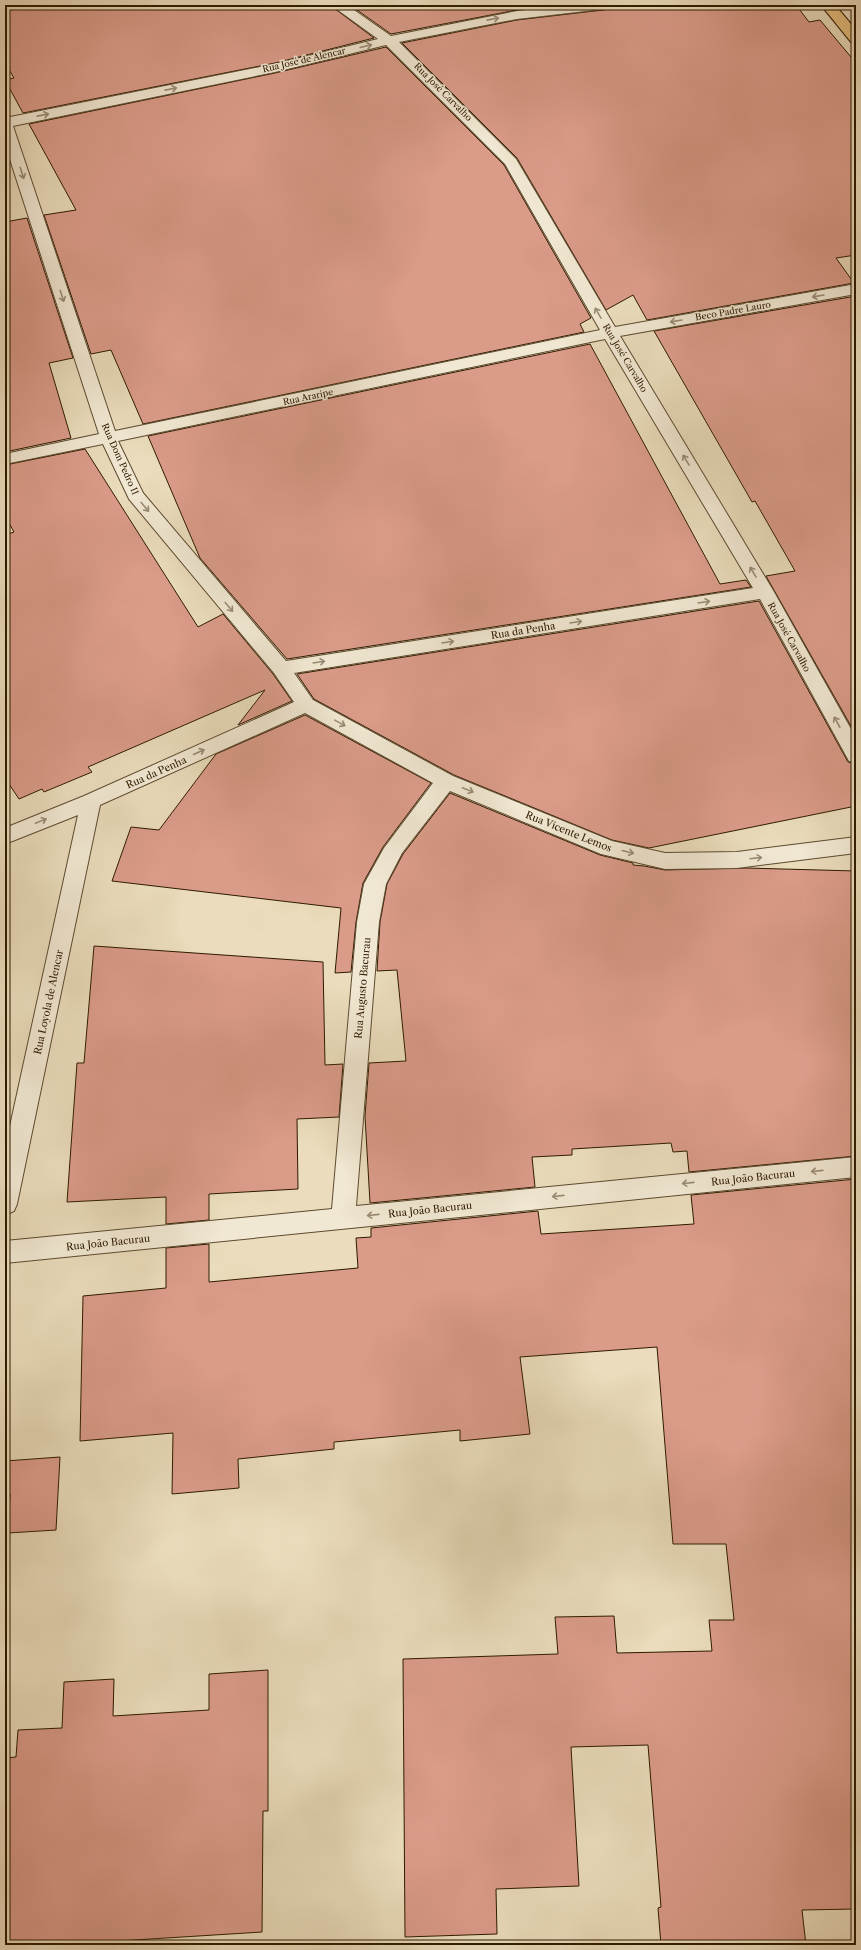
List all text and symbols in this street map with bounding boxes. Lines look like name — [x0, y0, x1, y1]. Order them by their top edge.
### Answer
one-way arrow — [486, 15, 499, 23]
one-way arrow — [359, 41, 372, 49]
street label: Rua José de Alencar — [261, 45, 347, 74]
street label: Rua José Carvalho — [412, 60, 475, 123]
one-way arrow — [164, 84, 177, 92]
one-way arrow — [36, 110, 49, 118]
one-way arrow — [18, 166, 26, 178]
one-way arrow — [59, 289, 66, 302]
one-way arrow — [812, 292, 825, 300]
street label: Beco Padre Lauro — [694, 298, 772, 323]
one-way arrow — [594, 307, 602, 319]
one-way arrow — [670, 317, 683, 325]
street label: Rua José Carvalho — [601, 322, 650, 394]
street label: Rua Araripe — [282, 386, 334, 407]
street label: Rua Dom Pedro II — [100, 421, 141, 496]
one-way arrow — [682, 455, 690, 466]
one-way arrow — [140, 502, 149, 513]
one-way arrow — [748, 566, 756, 578]
one-way arrow — [698, 598, 711, 606]
street label: Rua José Carvalho — [766, 600, 813, 674]
one-way arrow — [224, 601, 233, 612]
one-way arrow — [569, 618, 582, 626]
street label: Rua da Penha — [490, 619, 557, 642]
one-way arrow — [441, 638, 454, 646]
one-way arrow — [312, 658, 325, 666]
one-way arrow — [833, 716, 840, 728]
one-way arrow — [334, 720, 346, 728]
one-way arrow — [192, 748, 204, 756]
street label: Rua da Penha — [124, 753, 189, 792]
one-way arrow — [461, 786, 473, 794]
street label: Rua Vicente Lemos — [524, 808, 614, 855]
one-way arrow — [35, 817, 47, 824]
one-way arrow — [621, 849, 634, 857]
one-way arrow — [750, 854, 763, 861]
street label: Rua Augusto Bacurau — [352, 937, 373, 1039]
street label: Rua Loyola de Alencar — [31, 948, 66, 1056]
street label: Rua João Bacurau — [711, 1167, 796, 1188]
one-way arrow — [811, 1167, 824, 1174]
one-way arrow — [682, 1180, 695, 1187]
one-way arrow — [552, 1193, 565, 1200]
street label: Rua João Bacurau — [388, 1199, 473, 1220]
one-way arrow — [367, 1211, 380, 1219]
street label: Rua João Bacurau — [66, 1232, 151, 1253]

